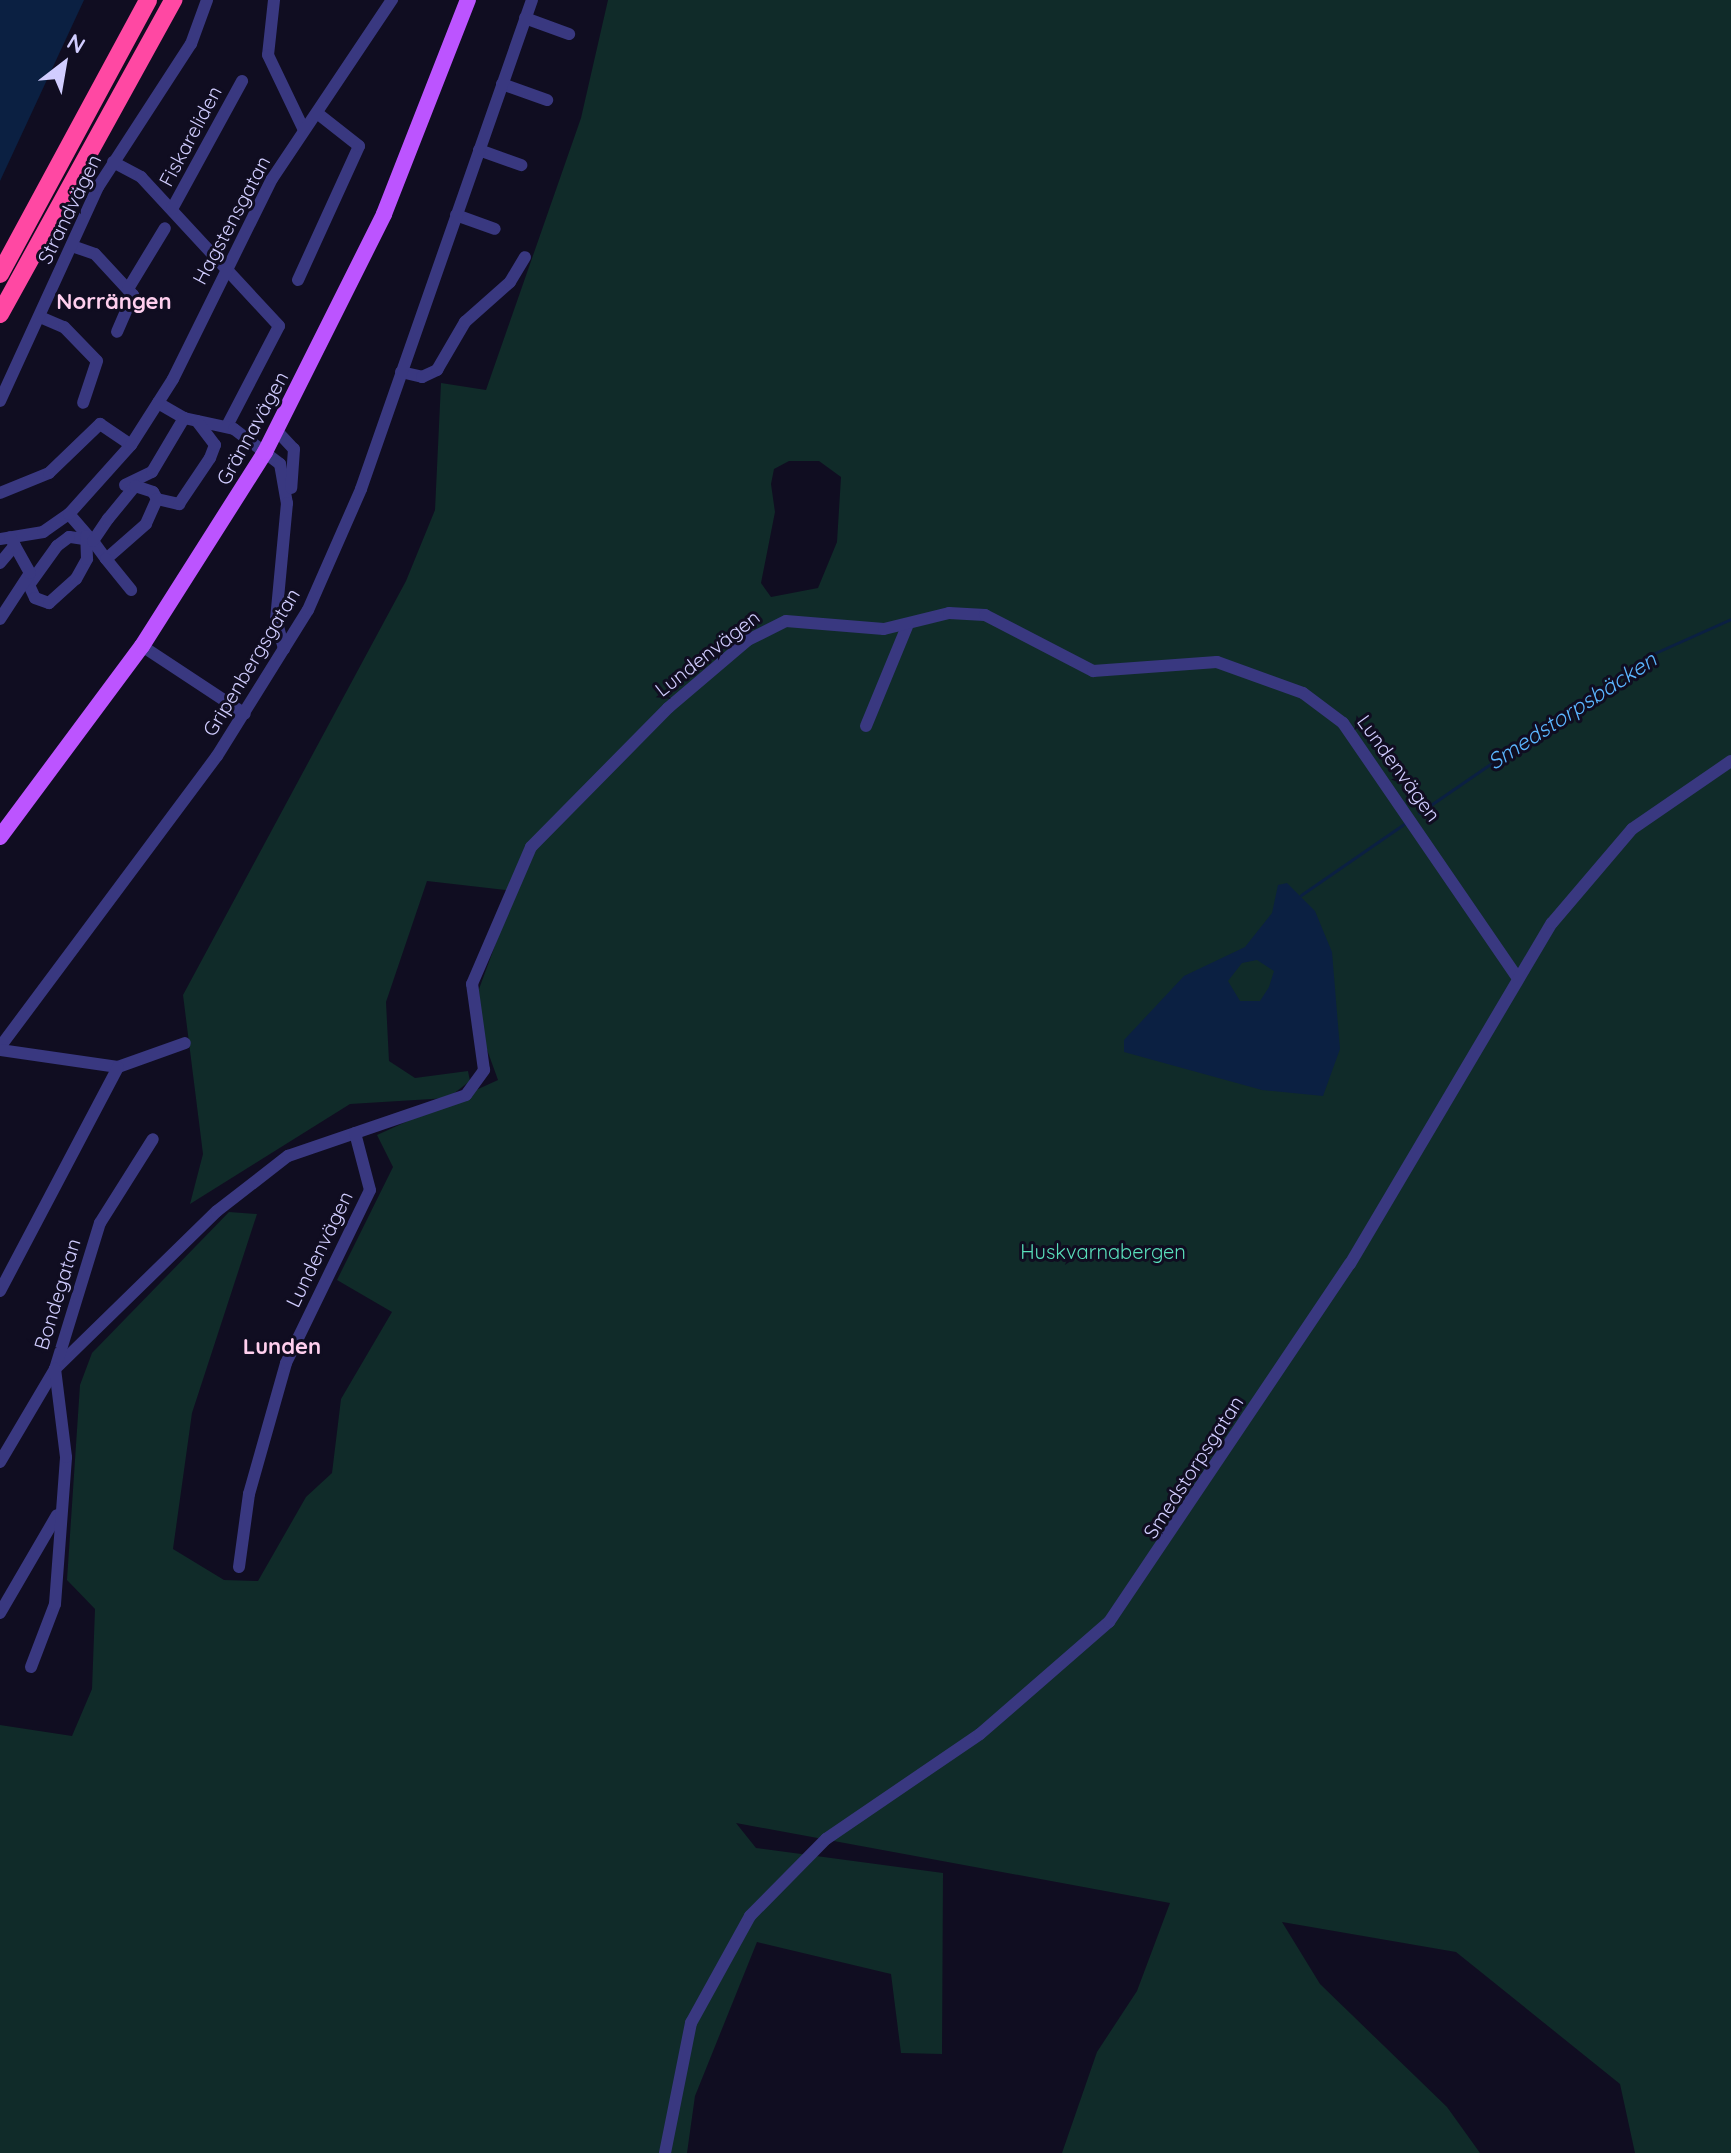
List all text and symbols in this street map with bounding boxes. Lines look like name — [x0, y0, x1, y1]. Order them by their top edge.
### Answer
north arrow — [24, 24, 104, 104]
text: N — [62, 27, 90, 60]
street label: Fiskareliden — [154, 82, 226, 190]
street label: Strandvägen — [32, 150, 106, 268]
street label: Hagstensgatan — [187, 152, 275, 288]
district label: Norrängen — [56, 289, 172, 315]
street label: Grännavägen — [211, 367, 293, 489]
street label: Gripenbergsgatan — [197, 584, 305, 740]
street label: Lundenvägen — [650, 605, 764, 701]
water label: Smedstorpsbäcken — [1483, 647, 1661, 775]
street label: Lundenvägen — [1352, 710, 1446, 826]
street label: Lundenvägen — [281, 1187, 357, 1311]
street label: Bondegatan — [29, 1236, 85, 1352]
park label: Huskvarnabergen — [1020, 1239, 1186, 1263]
district label: Lunden — [243, 1334, 321, 1360]
street label: Smedstorpsgatan — [1138, 1391, 1248, 1543]

